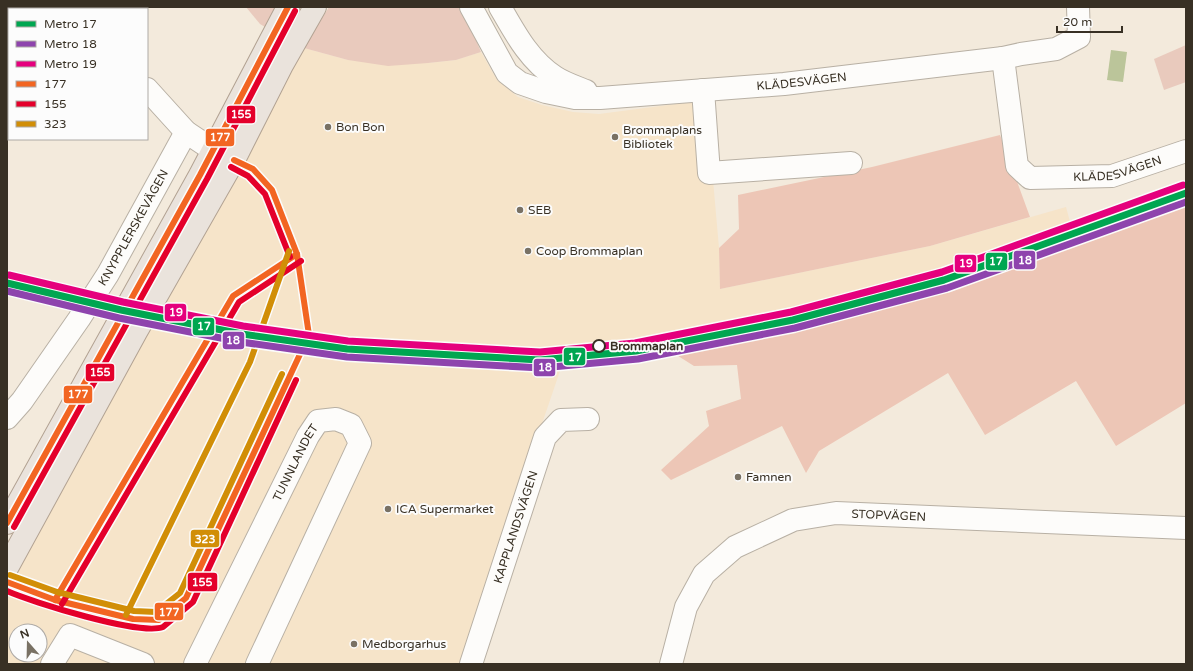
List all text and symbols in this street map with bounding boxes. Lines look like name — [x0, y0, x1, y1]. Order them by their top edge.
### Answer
legend — [8, 8, 148, 140]
scale bar — [1057, 8, 1122, 34]
text: 20 m — [1063, 15, 1092, 29]
text: Metro 17 — [44, 17, 97, 31]
text: Metro 18 — [44, 37, 97, 51]
text: Metro 19 — [44, 57, 97, 71]
street label: KLÄDESVÄGEN — [756, 70, 847, 93]
text: 177 — [44, 77, 67, 91]
text: 155 — [44, 97, 67, 111]
line badge: 155 — [226, 105, 256, 124]
text: 155 — [231, 108, 251, 121]
text: 323 — [44, 117, 67, 131]
place label: Bon Bon — [336, 120, 385, 134]
marker: Bon Bon — [323, 122, 333, 132]
place label: Brommaplans Bibliotek — [623, 123, 702, 151]
line badge: 177 — [205, 128, 235, 147]
text: 177 — [210, 131, 230, 144]
marker: Brommaplans Bibliotek — [610, 132, 620, 142]
street label: KLÄDESVÄGEN — [1073, 153, 1163, 184]
street label: KNYPPLERSKEVÄGEN — [95, 167, 171, 288]
place label: SEB — [528, 203, 551, 217]
marker: SEB — [515, 205, 525, 215]
place label: Coop Brommaplan — [536, 244, 643, 258]
marker: Coop Brommaplan — [523, 246, 533, 256]
line badge: 18 — [1013, 250, 1036, 270]
line badge: 17 — [985, 252, 1008, 271]
line badge: 19 — [954, 254, 977, 273]
text: 18 — [1018, 254, 1032, 267]
text: 17 — [989, 255, 1003, 268]
text: 19 — [959, 257, 973, 270]
line badge: 19 — [164, 303, 187, 322]
text: 19 — [169, 306, 183, 319]
line badge: 17 — [192, 317, 215, 336]
text: 17 — [197, 320, 211, 333]
line badge: 18 — [222, 331, 245, 350]
text: 18 — [226, 334, 240, 347]
marker: Brommaplan — [592, 339, 606, 353]
place label: Brommaplan — [610, 339, 683, 354]
line badge: 17 — [563, 347, 586, 366]
text: 17 — [568, 351, 582, 364]
line badge: 18 — [533, 358, 556, 377]
text: 18 — [538, 361, 552, 374]
line badge: 155 — [85, 363, 115, 382]
text: 155 — [90, 366, 110, 379]
line badge: 177 — [63, 385, 93, 404]
text: 177 — [68, 388, 88, 401]
street label: TUNNLANDET — [270, 421, 321, 504]
street label: KAPPLANDSVÄGEN — [491, 469, 541, 585]
place label: Famnen — [746, 470, 792, 484]
marker: Famnen — [733, 472, 743, 482]
place label: ICA Supermarket — [396, 502, 494, 516]
marker: ICA Supermarket — [383, 504, 393, 514]
street label: STOPVÄGEN — [851, 507, 926, 524]
line badge: 323 — [190, 529, 220, 548]
text: 323 — [195, 533, 215, 546]
line badge: 155 — [187, 572, 218, 592]
text: 155 — [192, 576, 212, 589]
line badge: 177 — [154, 602, 184, 621]
text: 177 — [159, 606, 179, 619]
north arrow — [8, 623, 48, 663]
text: N — [18, 626, 31, 642]
place label: Medborgarhus — [362, 637, 447, 651]
marker: Medborgarhus — [349, 639, 359, 649]

